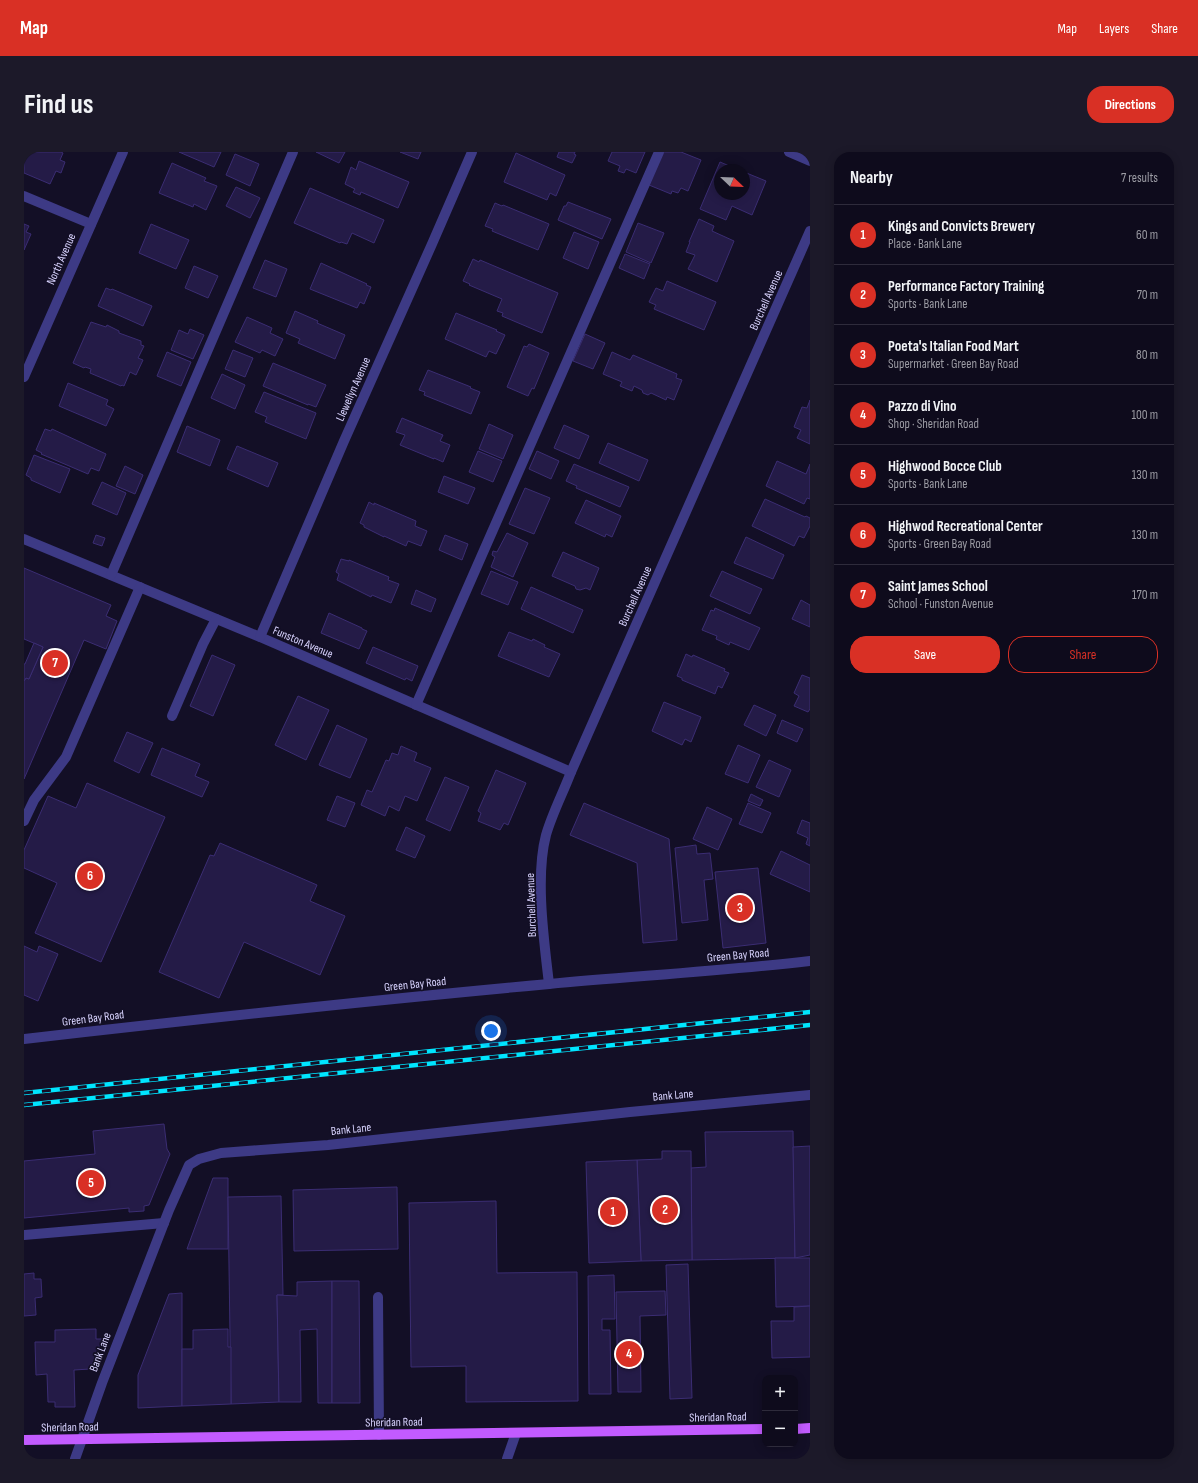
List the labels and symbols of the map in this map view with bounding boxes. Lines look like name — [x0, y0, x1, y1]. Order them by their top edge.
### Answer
north arrow — [714, 164, 750, 200]
street label: North Avenue — [43, 231, 80, 287]
street label: Burchell Avenue — [747, 268, 786, 333]
street label: Llewellyn Avenue — [333, 355, 374, 424]
street label: Burchell Avenue — [616, 564, 655, 629]
street label: Funston Avenue — [270, 623, 335, 662]
pin: 7 — [42, 648, 68, 678]
pin: 6 — [77, 861, 103, 891]
street label: Burchell Avenue — [523, 873, 540, 937]
pin: 3 — [727, 893, 753, 923]
street label: Green Bay Road — [706, 945, 770, 966]
street label: Green Bay Road — [383, 974, 447, 995]
street label: Green Bay Road — [61, 1007, 125, 1030]
your location — [481, 1021, 501, 1041]
street label: Bank Lane — [652, 1086, 694, 1105]
street label: Bank Lane — [330, 1120, 372, 1139]
pin: 5 — [78, 1168, 104, 1198]
pin: 2 — [652, 1195, 678, 1225]
pin: 1 — [600, 1197, 626, 1227]
street label: Bank Lane — [86, 1330, 115, 1374]
pin: 4 — [616, 1339, 642, 1369]
street label: Sheridan Road — [689, 1409, 747, 1425]
street label: Sheridan Road — [365, 1414, 423, 1430]
street label: Sheridan Road — [41, 1419, 99, 1435]

